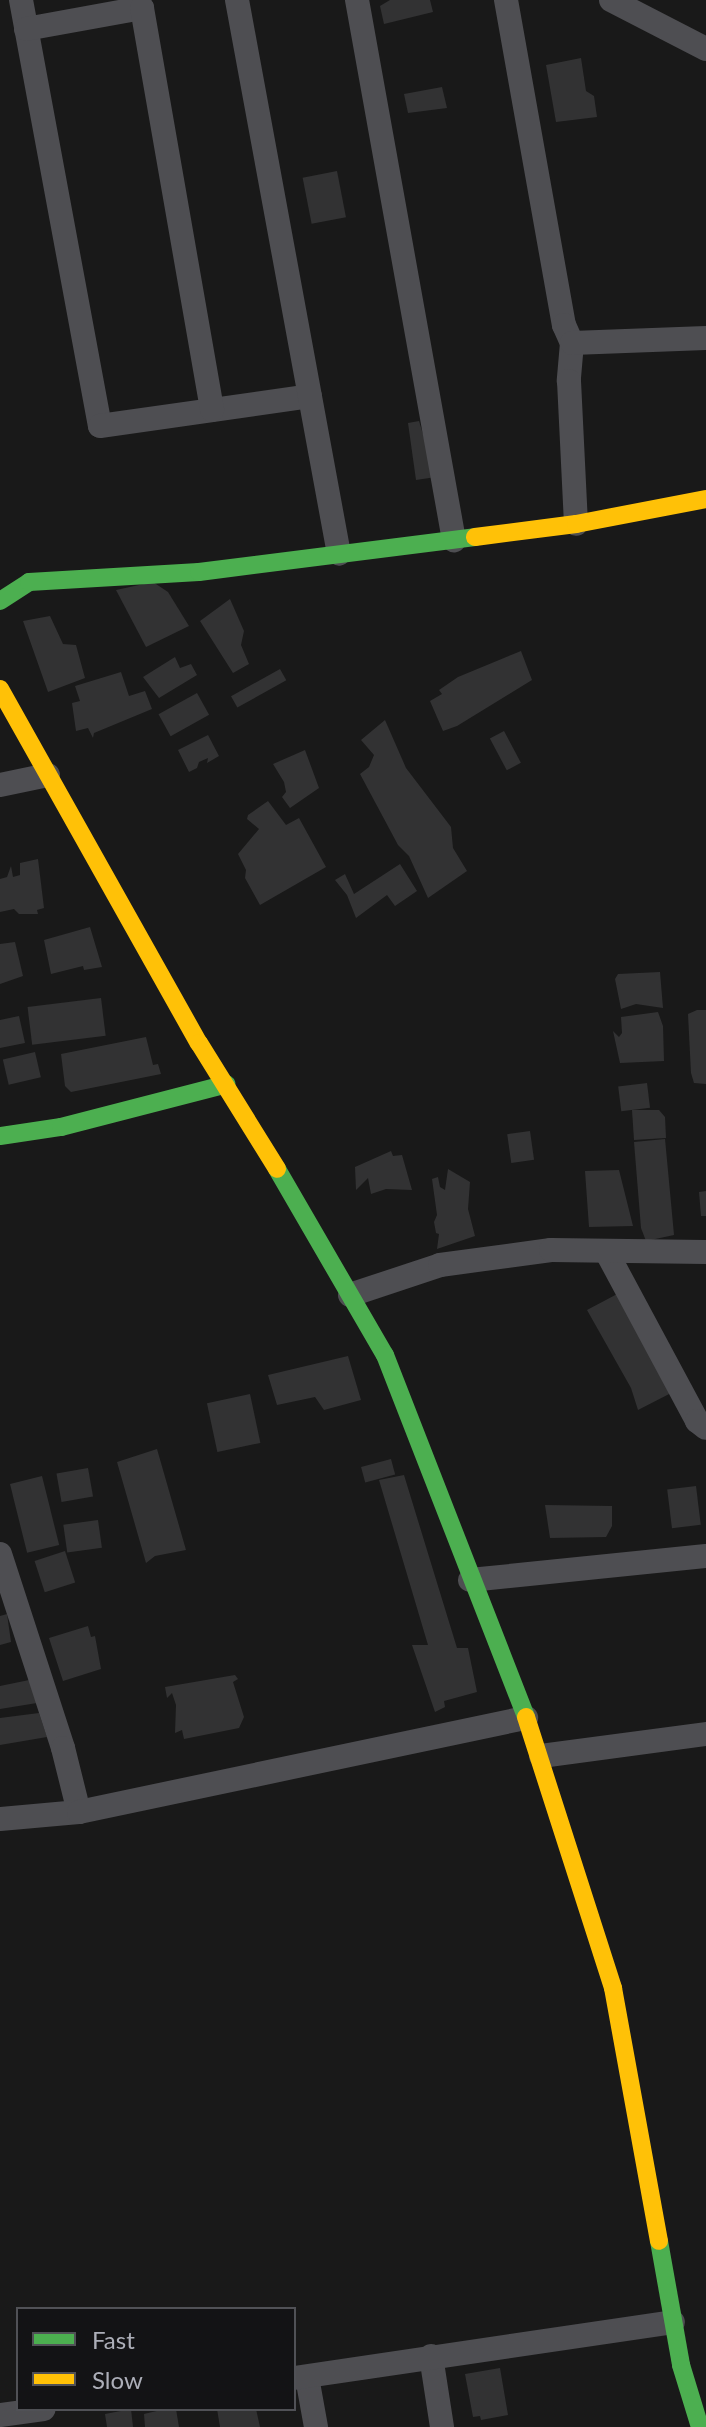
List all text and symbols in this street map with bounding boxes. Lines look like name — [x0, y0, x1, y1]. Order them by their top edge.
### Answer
legend — [16, 2307, 296, 2411]
text: Fast — [92, 2325, 135, 2354]
text: Slow — [92, 2365, 143, 2394]

